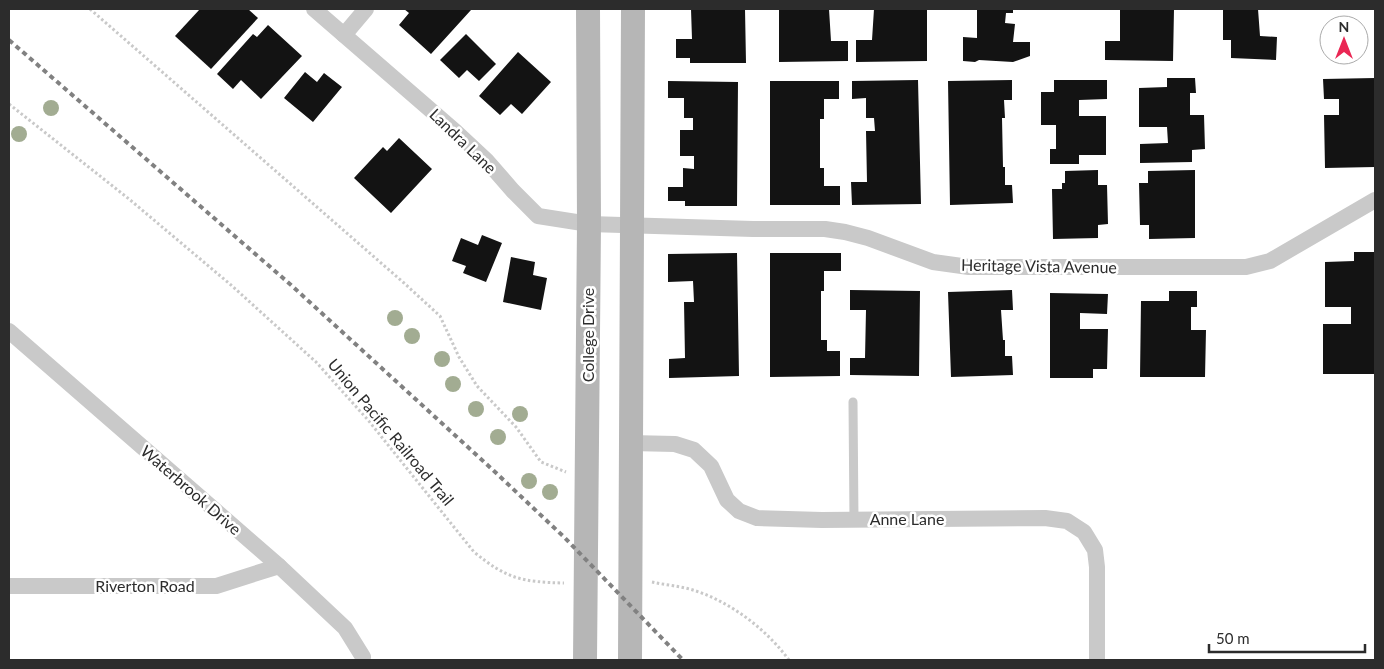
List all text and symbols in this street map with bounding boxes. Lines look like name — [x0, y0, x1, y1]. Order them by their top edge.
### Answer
north arrow — [1319, 15, 1369, 65]
text: N — [1339, 18, 1349, 35]
street label: Landra Lane — [426, 104, 501, 177]
street label: Heritage Vista Avenue — [961, 255, 1117, 276]
street label: College Drive — [578, 288, 597, 382]
street label: Union Pacific Railroad Trail — [324, 354, 458, 509]
street label: Waterbrook Drive — [137, 441, 245, 538]
street label: Anne Lane — [870, 509, 944, 528]
street label: Riverton Road — [95, 576, 195, 595]
scale bar — [1209, 622, 1365, 654]
text: 50 m — [1216, 629, 1250, 647]

